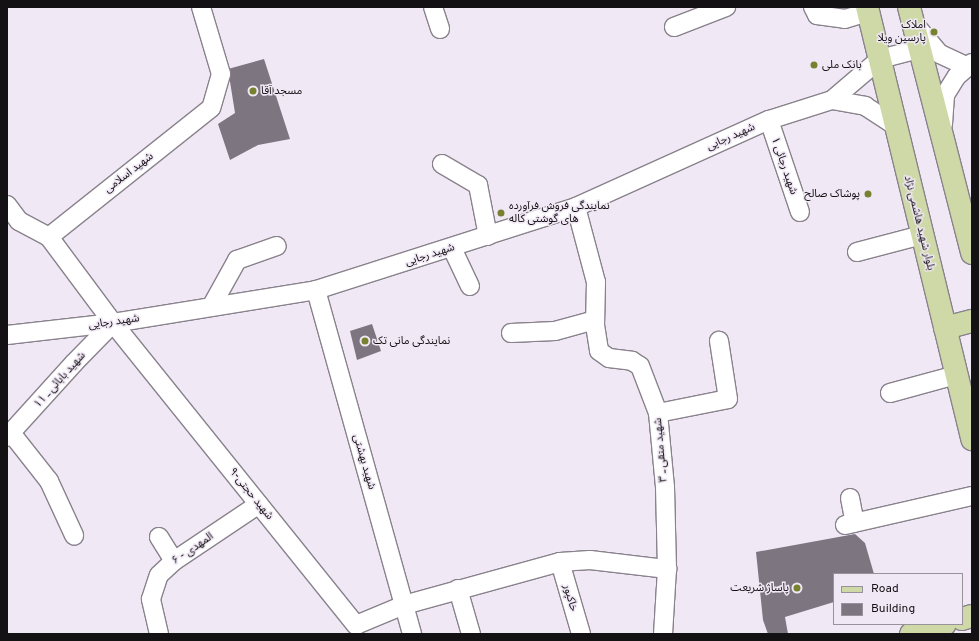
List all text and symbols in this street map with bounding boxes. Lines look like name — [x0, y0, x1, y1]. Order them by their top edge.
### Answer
place label: املاک پارسین ویلا — [878, 19, 926, 45]
marker: املاک پارسین ویلا — [929, 27, 939, 37]
place label: بانک ملی — [822, 58, 862, 72]
marker: بانک ملی — [809, 60, 819, 70]
place label: مسجد آقا — [261, 84, 302, 98]
marker: مسجد آقا — [248, 86, 258, 96]
street label: شهید رجایی — [705, 121, 757, 153]
street label: شهید رجائی ۱ — [768, 136, 800, 196]
street label: شهید اسلامی — [102, 150, 156, 196]
street label: بلوار شهید هاشمی نژاد — [901, 174, 937, 272]
place label: پوشاک صالح — [804, 187, 860, 201]
marker: پوشاک صالح — [863, 189, 873, 199]
place label: نمایندگی فروش فرآورده های گوشتی کاله — [509, 200, 610, 226]
marker: نمایندگی فروش فرآورده های گوشتی کاله — [496, 208, 506, 218]
street label: شهید رجایی — [404, 241, 456, 269]
street label: شهید رجایی — [88, 312, 140, 332]
place label: نمایندگی مانی تک — [373, 334, 450, 348]
marker: نمایندگی مانی تک — [360, 336, 370, 346]
street label: شهید بابائی ـ ۱۱ — [31, 349, 89, 411]
street label: شهید متقی ـ ۳ — [652, 417, 670, 483]
street label: شهید بهشتی — [350, 433, 378, 491]
street label: شهید حجتی-۹ — [226, 465, 276, 523]
street label: المهدی - ۶ — [170, 530, 216, 568]
legend — [833, 573, 963, 625]
place label: پاساژ شریعت — [730, 581, 789, 595]
text: Road — [871, 581, 899, 597]
street label: خاکپور — [560, 583, 580, 613]
marker: پاساژ شریعت — [792, 583, 802, 593]
text: Building — [871, 601, 915, 617]

